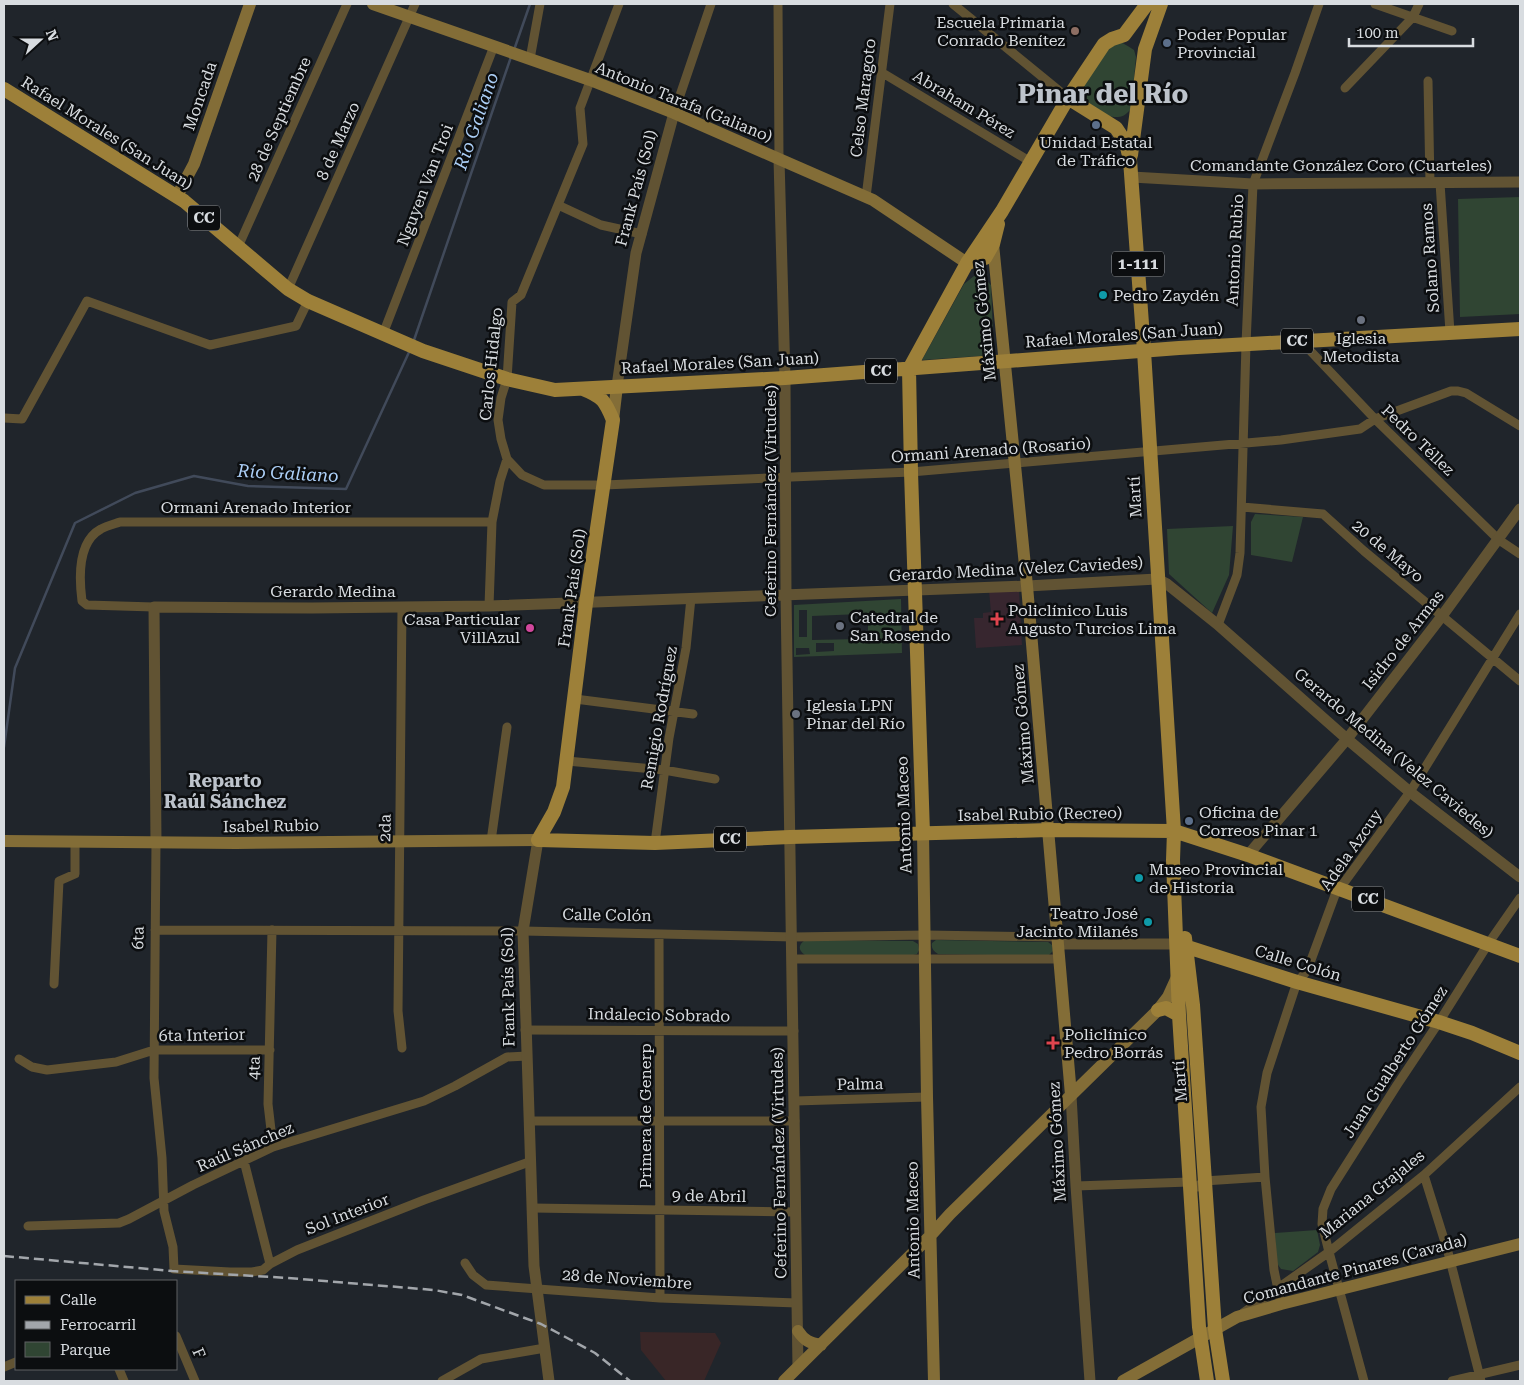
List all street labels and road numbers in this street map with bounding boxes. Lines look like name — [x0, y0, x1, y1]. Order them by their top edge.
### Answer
street label: Celso Maragoto — [846, 37, 880, 158]
street label: 28 de Septiembre — [243, 54, 315, 184]
street label: Antonio Tarafa (Galiano) — [593, 58, 775, 146]
street label: Moncada — [179, 59, 221, 133]
street label: Abraham Pérez — [909, 66, 1019, 142]
street label: Rafael Morales (San Juan) — [18, 72, 196, 194]
street label: 8 de Marzo — [312, 99, 364, 183]
street label: Nguyen Van Troi — [393, 121, 457, 249]
street label: Frank País (Sol) — [611, 128, 661, 248]
street label: Comandante González Coro (Cuarteles) — [1190, 156, 1492, 175]
street label: Antonio Rubio — [1223, 193, 1247, 307]
street label: Solano Ramos — [1417, 202, 1443, 313]
road number: CC — [188, 206, 220, 230]
road number: 1-111 — [1112, 252, 1164, 276]
street label: Máximo Gómez — [968, 260, 1000, 382]
street label: Carlos Hidalgo — [476, 306, 506, 422]
street label: Rafael Morales (San Juan) — [1024, 319, 1224, 351]
road number: CC — [1281, 328, 1313, 354]
street label: Rafael Morales (San Juan) — [620, 348, 820, 378]
road number: CC — [865, 358, 897, 384]
street label: Ceferino Fernández (Virtudes) — [761, 385, 780, 617]
street label: Pedro Téllez — [1378, 401, 1459, 480]
street label: Ormani Arenado (Rosario) — [890, 434, 1092, 466]
street label: Martí — [1124, 476, 1146, 518]
street label: Ormani Arenado Interior — [161, 498, 352, 517]
street label: 20 de Mayo — [1348, 516, 1428, 586]
street label: Frank País (Sol) — [554, 527, 590, 649]
street label: Gerardo Medina (Velez Caviedes) — [889, 553, 1143, 585]
street label: Gerardo Medina — [270, 582, 396, 601]
street label: Isidro de Armas — [1358, 586, 1448, 694]
street label: Remigio Rodríguez — [637, 644, 681, 791]
street label: Máximo Gómez — [1008, 663, 1038, 785]
street label: Gerardo Medina (Velez Caviedes) — [1291, 664, 1497, 842]
street label: Antonio Maceo — [892, 756, 916, 874]
street label: Isabel Rubio (Recreo) — [958, 803, 1122, 825]
street label: Adela Azcuy — [1316, 805, 1386, 894]
street label: 2da — [375, 814, 395, 842]
street label: Isabel Rubio — [223, 816, 319, 836]
road number: CC — [714, 826, 746, 852]
road number: CC — [1352, 886, 1384, 912]
street label: Calle Colón — [562, 905, 652, 925]
street label: 6ta — [128, 926, 148, 950]
street label: Frank País (Sol) — [497, 927, 519, 1047]
street label: Calle Colón — [1253, 941, 1343, 985]
street label: Juan Gualberto Gómez — [1339, 982, 1452, 1142]
street label: Indalecio Sobrado — [588, 1004, 730, 1026]
street label: 6ta Interior — [159, 1025, 246, 1045]
street label: Primera de Generp — [636, 1043, 655, 1189]
street label: Ceferino Fernández (Virtudes) — [767, 1047, 791, 1279]
street label: 4ta — [244, 1056, 264, 1080]
street label: Martí — [1169, 1060, 1191, 1102]
street label: Palma — [836, 1074, 884, 1094]
street label: Máximo Gómez — [1044, 1081, 1070, 1203]
street label: Raúl Sánchez — [194, 1118, 297, 1176]
street label: Mariana Grajales — [1316, 1146, 1429, 1242]
street label: Antonio Maceo — [902, 1161, 924, 1279]
street label: 9 de Abril — [672, 1186, 746, 1206]
street label: Sol Interior — [303, 1189, 392, 1239]
street label: Comandante Pinares (Cavada) — [1241, 1230, 1469, 1308]
street label: 28 de Noviembre — [561, 1265, 693, 1293]
street label: F — [188, 1345, 210, 1361]

